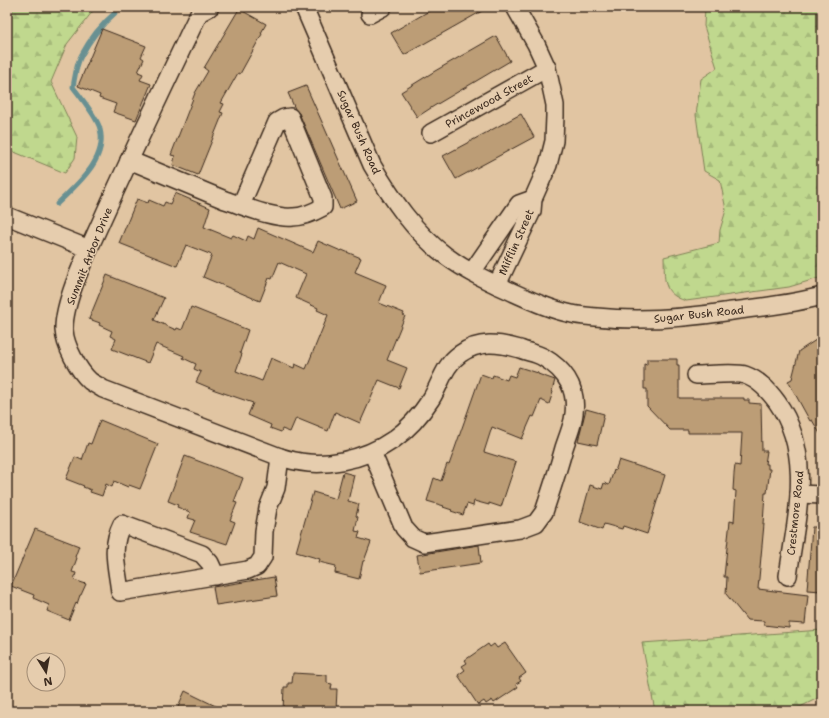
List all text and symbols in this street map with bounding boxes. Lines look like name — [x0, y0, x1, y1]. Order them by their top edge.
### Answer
street label: Princewood Street — [443, 71, 536, 132]
street label: Sugar Bush Road — [333, 88, 384, 177]
street label: Summit Arbor Drive — [63, 205, 116, 307]
street label: Mifflin Street — [495, 207, 538, 278]
street label: Sugar Bush Road — [653, 302, 745, 327]
street label: Crestmore Road — [784, 470, 807, 556]
north arrow — [26, 652, 66, 692]
text: N — [42, 673, 54, 690]

